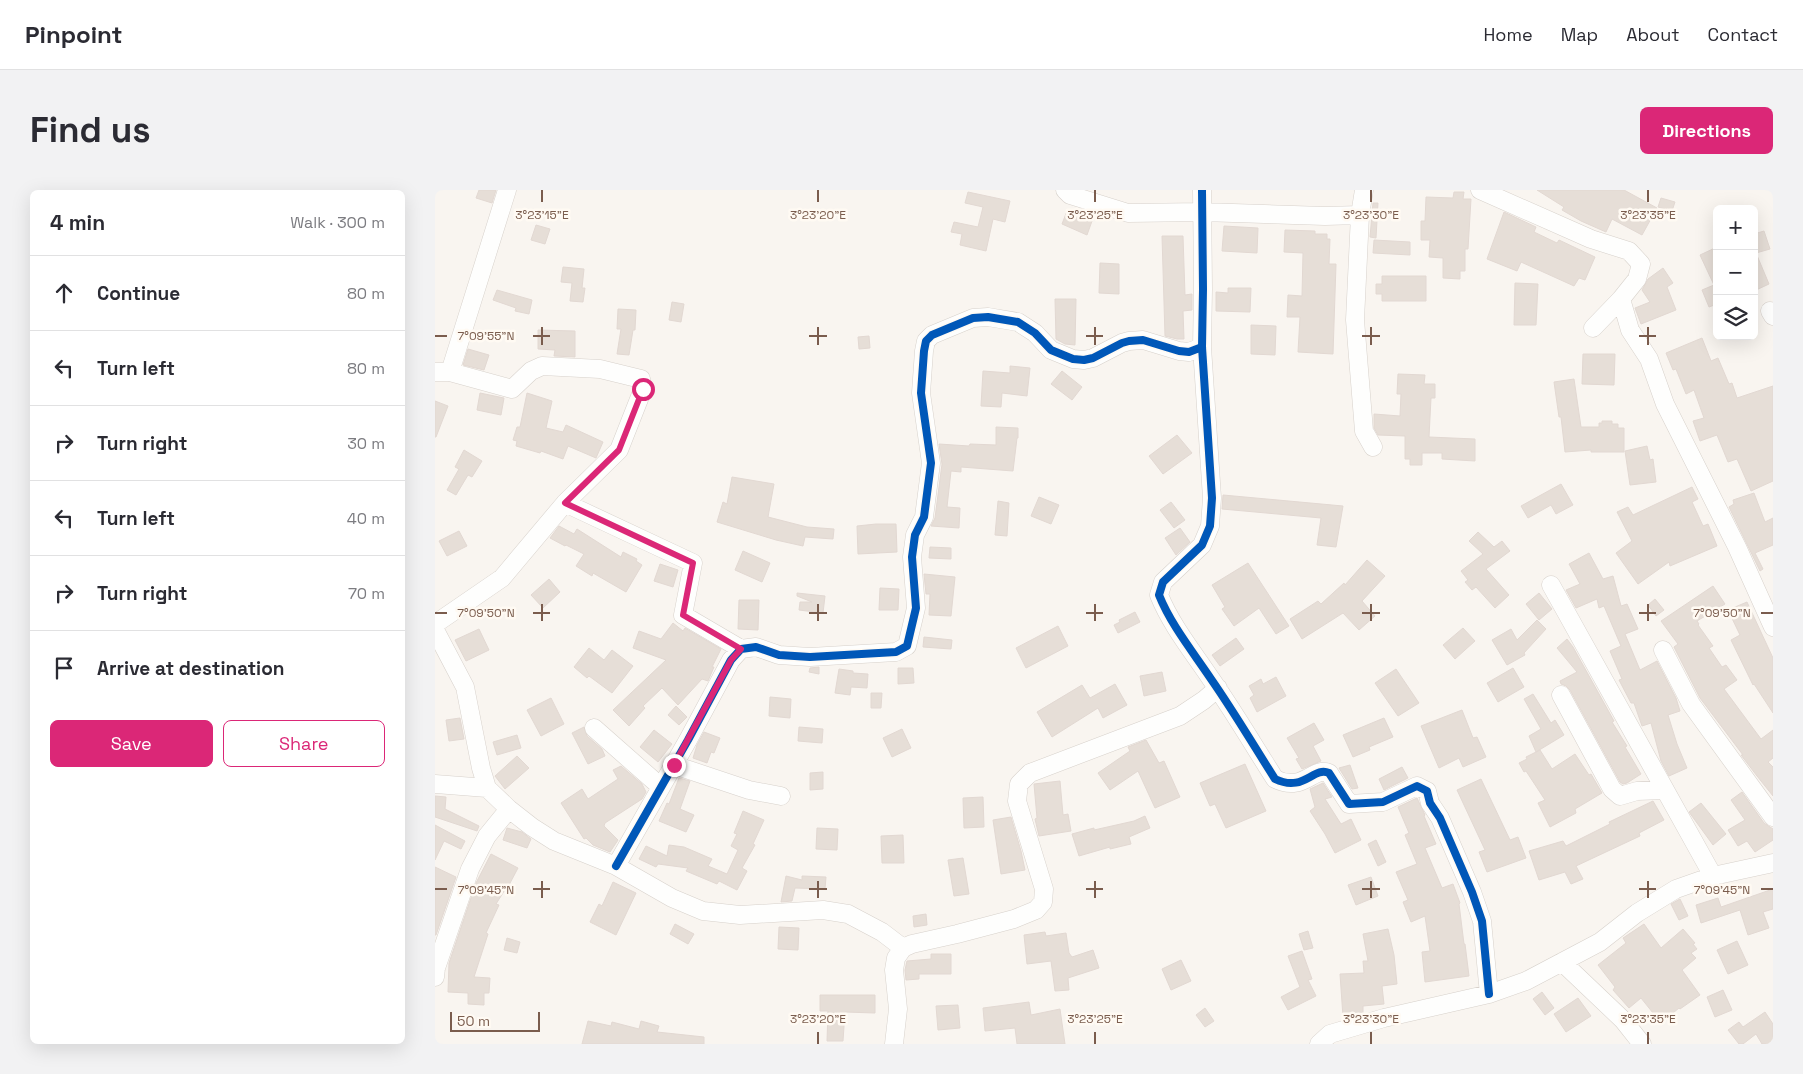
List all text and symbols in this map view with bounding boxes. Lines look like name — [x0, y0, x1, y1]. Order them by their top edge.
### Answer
text: Pinpoint — [25, 19, 122, 50]
text: Home — [1484, 23, 1533, 46]
text: Map — [1561, 23, 1598, 46]
text: About — [1626, 23, 1680, 46]
text: Contact — [1708, 23, 1778, 46]
button: Directions — [1640, 107, 1773, 154]
text: Find us — [30, 108, 151, 152]
map controls — [1713, 205, 1758, 340]
button: + — [1713, 205, 1758, 250]
text: 3°23'15"E — [515, 207, 569, 223]
text: 3°23'20"E — [790, 207, 846, 223]
text: 3°23'25"E — [1067, 207, 1123, 223]
text: 3°23'30"E — [1343, 207, 1399, 223]
text: 3°23'35"E — [1620, 207, 1676, 223]
text: 4 min — [50, 209, 105, 236]
text: Walk · 300 m — [290, 212, 385, 233]
button: − — [1713, 250, 1758, 295]
icon: ahead — [50, 279, 78, 307]
text: Continue — [97, 281, 180, 306]
text: 80 m — [347, 283, 385, 304]
button: layers — [1713, 295, 1758, 340]
text: 7°09'55"N — [458, 328, 514, 344]
icon: left — [50, 354, 78, 382]
text: Turn left — [97, 356, 175, 381]
text: 80 m — [347, 358, 385, 379]
route start — [632, 378, 655, 401]
icon: right — [50, 429, 78, 457]
text: Turn right — [97, 431, 187, 456]
text: 30 m — [347, 433, 385, 454]
icon: left — [50, 504, 78, 532]
text: Turn left — [97, 506, 175, 531]
text: 40 m — [347, 508, 385, 529]
icon: right — [50, 579, 78, 607]
text: Turn right — [97, 581, 187, 606]
text: 70 m — [348, 583, 385, 604]
text: 7°09'50"N — [457, 605, 515, 621]
text: 7°09'50"N — [1693, 605, 1751, 621]
icon: arrive — [50, 654, 78, 682]
text: Arrive at destination — [97, 656, 285, 681]
button: Save — [50, 720, 213, 767]
button: Share — [223, 720, 385, 767]
route end — [663, 754, 686, 777]
text: 7°09'45"N — [458, 882, 514, 898]
text: 7°09'45"N — [1694, 882, 1750, 898]
scale bar — [450, 1009, 540, 1032]
text: 3°23'20"E — [790, 1011, 846, 1027]
text: 3°23'25"E — [1067, 1011, 1123, 1027]
text: 3°23'30"E — [1343, 1011, 1399, 1027]
text: 3°23'35"E — [1620, 1011, 1676, 1027]
text: 50 m — [457, 1012, 490, 1030]

